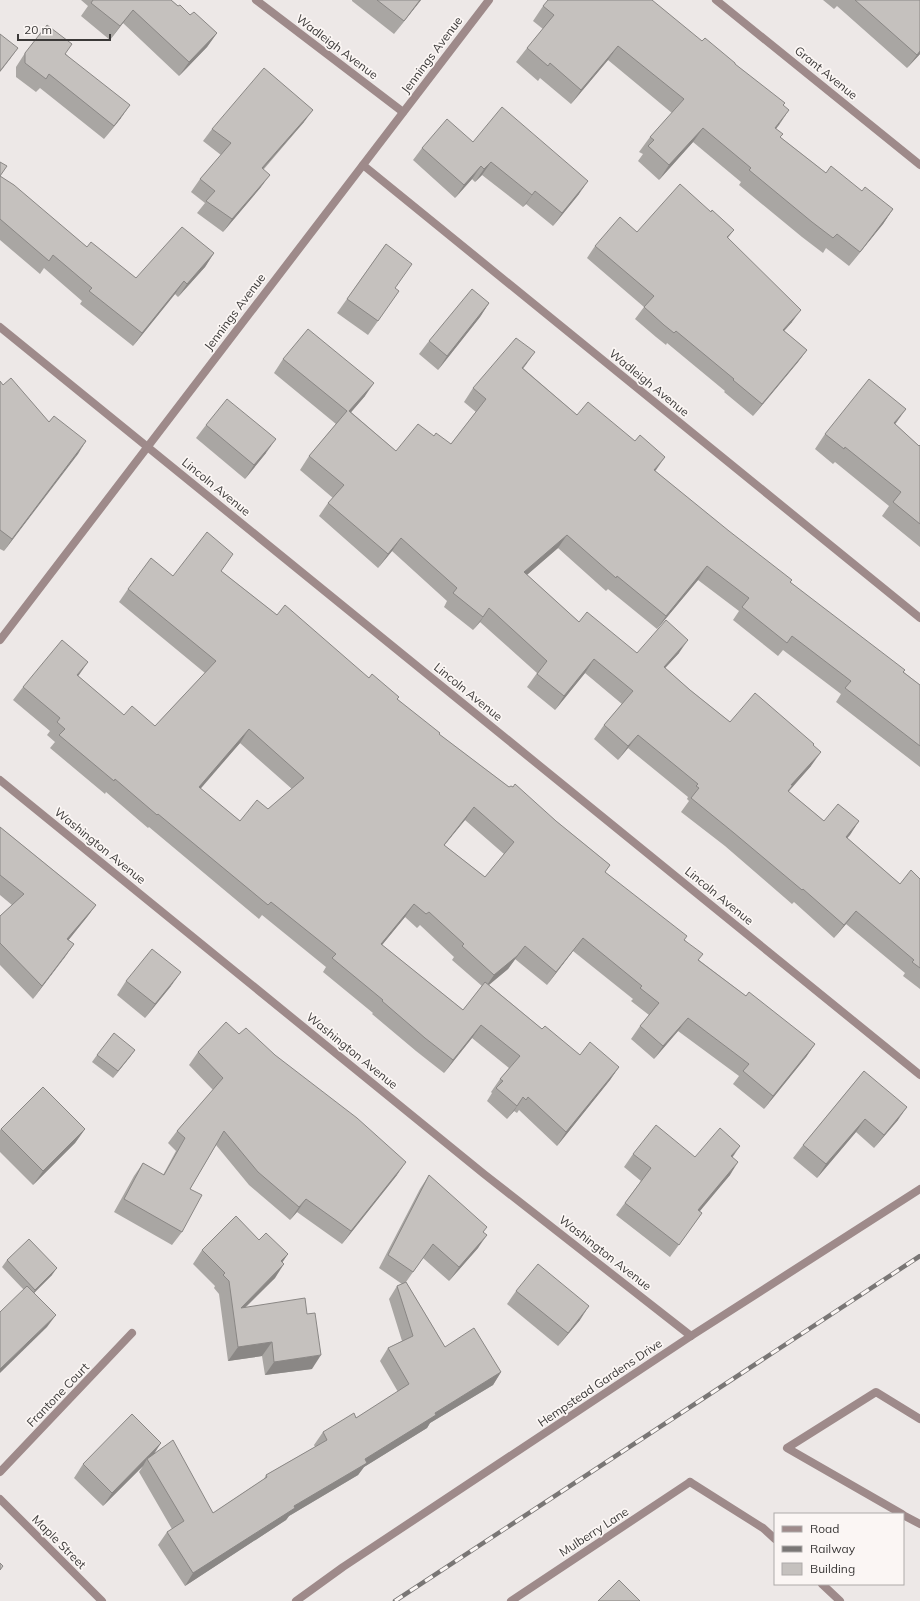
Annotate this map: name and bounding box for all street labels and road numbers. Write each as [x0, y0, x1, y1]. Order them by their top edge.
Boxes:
street label: Wadleigh Avenue [293, 11, 381, 82]
street label: Jennings Avenue [398, 13, 465, 96]
street label: Grant Avenue [792, 43, 861, 102]
street label: Jennings Avenue [201, 270, 268, 353]
street label: Wadleigh Avenue [606, 346, 692, 419]
street label: Lincoln Avenue [179, 454, 254, 519]
street label: Lincoln Avenue [431, 659, 506, 724]
street label: Washington Avenue [52, 804, 149, 887]
street label: Lincoln Avenue [682, 863, 757, 928]
street label: Washington Avenue [304, 1009, 401, 1092]
street label: Washington Avenue [556, 1212, 654, 1293]
street label: Hempstead Gardens Drive [535, 1335, 665, 1430]
street label: Frantone Court [23, 1359, 92, 1430]
street label: Mulberry Lane [556, 1504, 631, 1560]
street label: Maple Street [29, 1511, 90, 1572]

